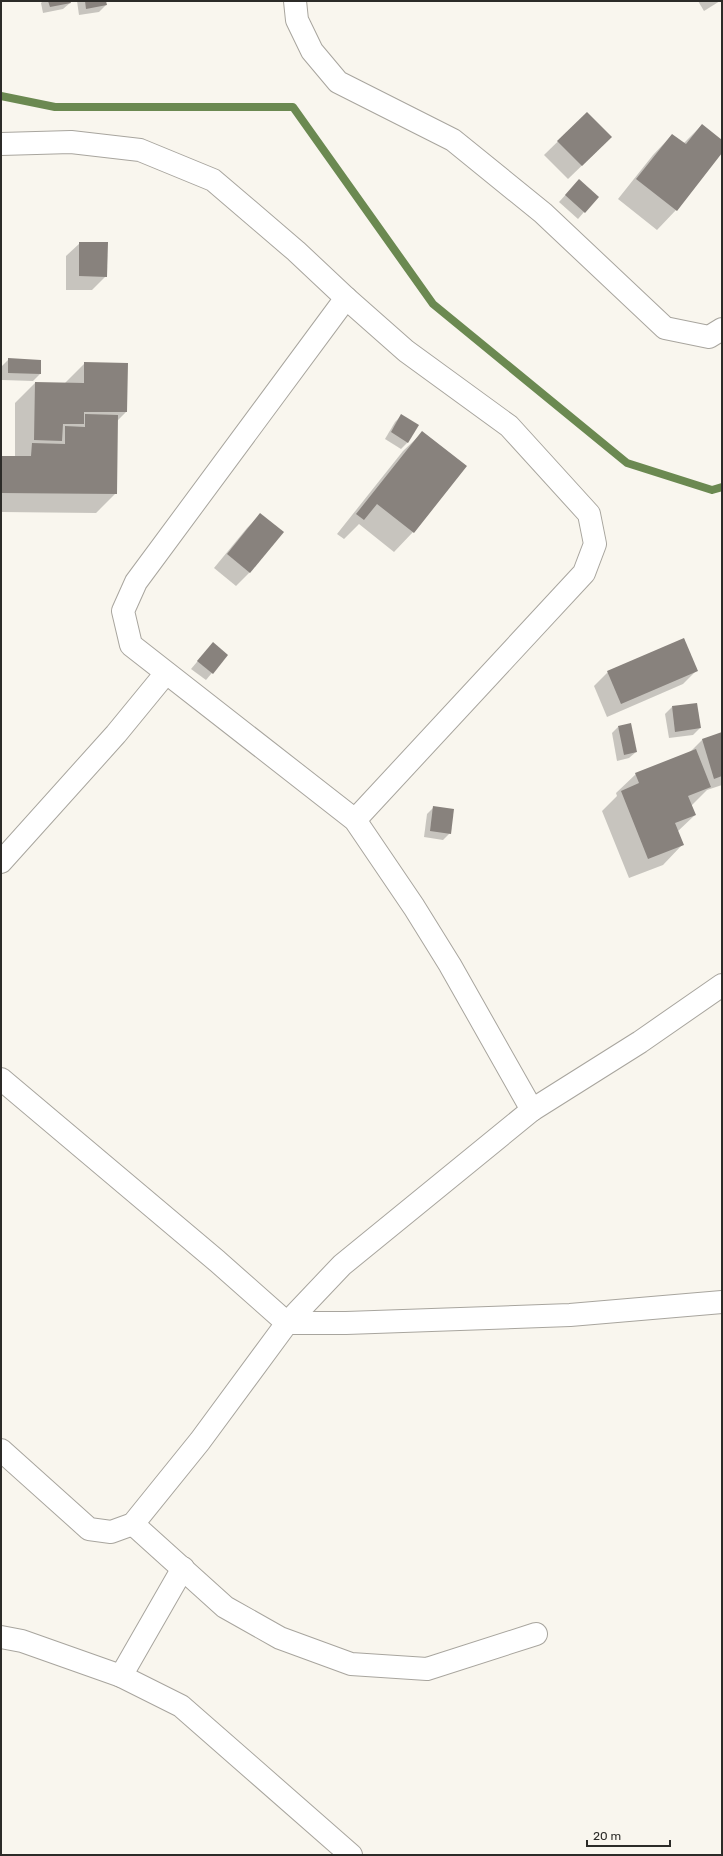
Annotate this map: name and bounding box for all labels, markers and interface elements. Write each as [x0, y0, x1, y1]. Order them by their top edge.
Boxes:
scale bar [587, 1822, 670, 1848]
text: 20 m [593, 1829, 621, 1843]

